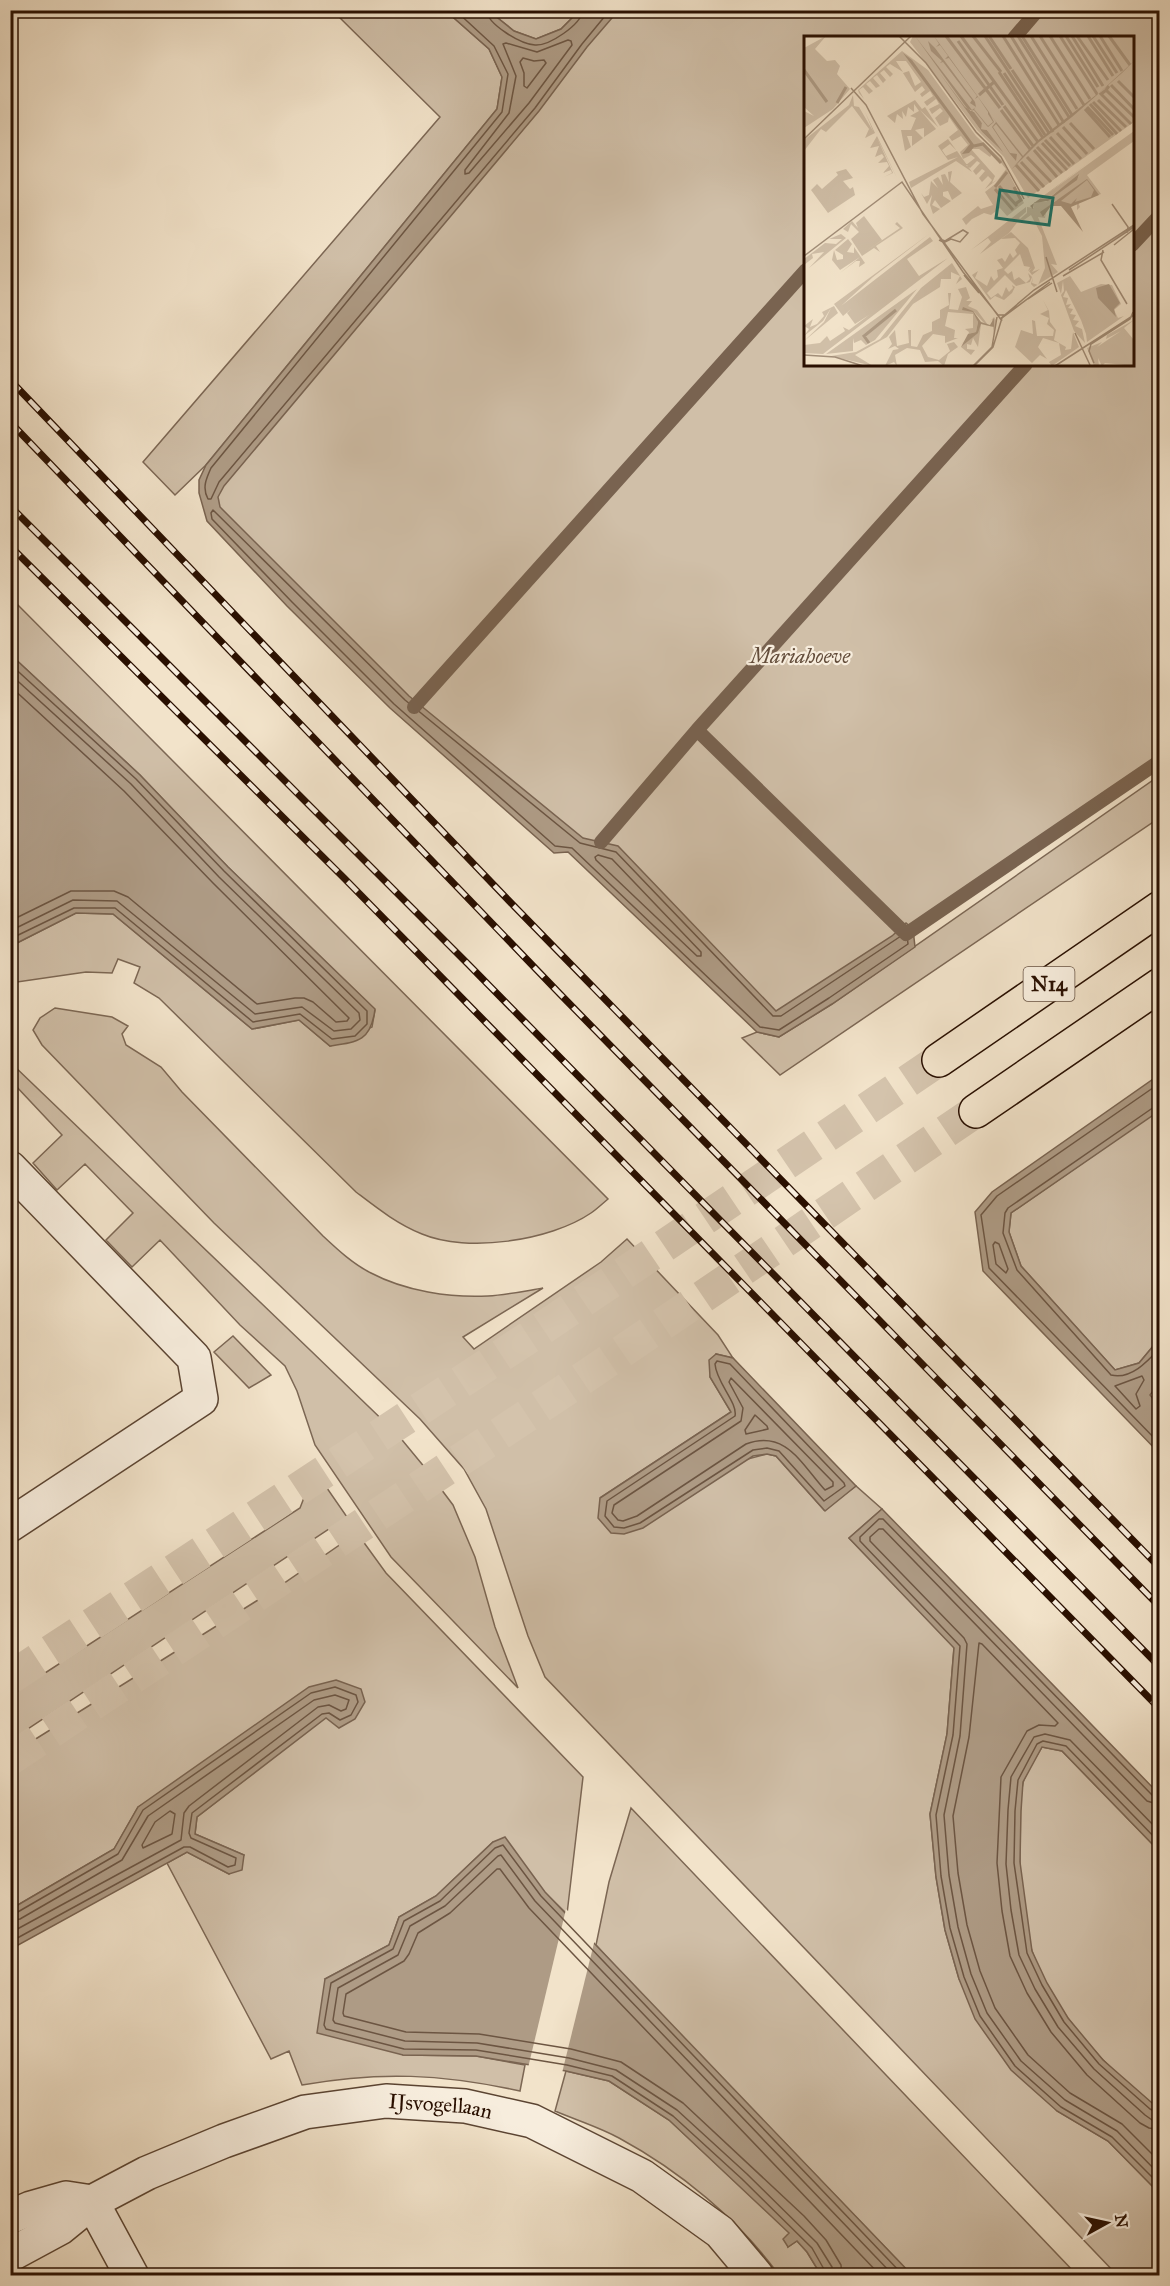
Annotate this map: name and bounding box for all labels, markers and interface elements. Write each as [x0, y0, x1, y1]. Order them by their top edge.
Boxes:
inset map [804, 36, 1134, 366]
park label: Mariahoeve [748, 643, 851, 669]
road number: N14 [1024, 967, 1074, 1001]
street label: IJsvogellaan [388, 2088, 495, 2125]
north arrow [1077, 2193, 1137, 2253]
text: N [1111, 2213, 1132, 2229]

